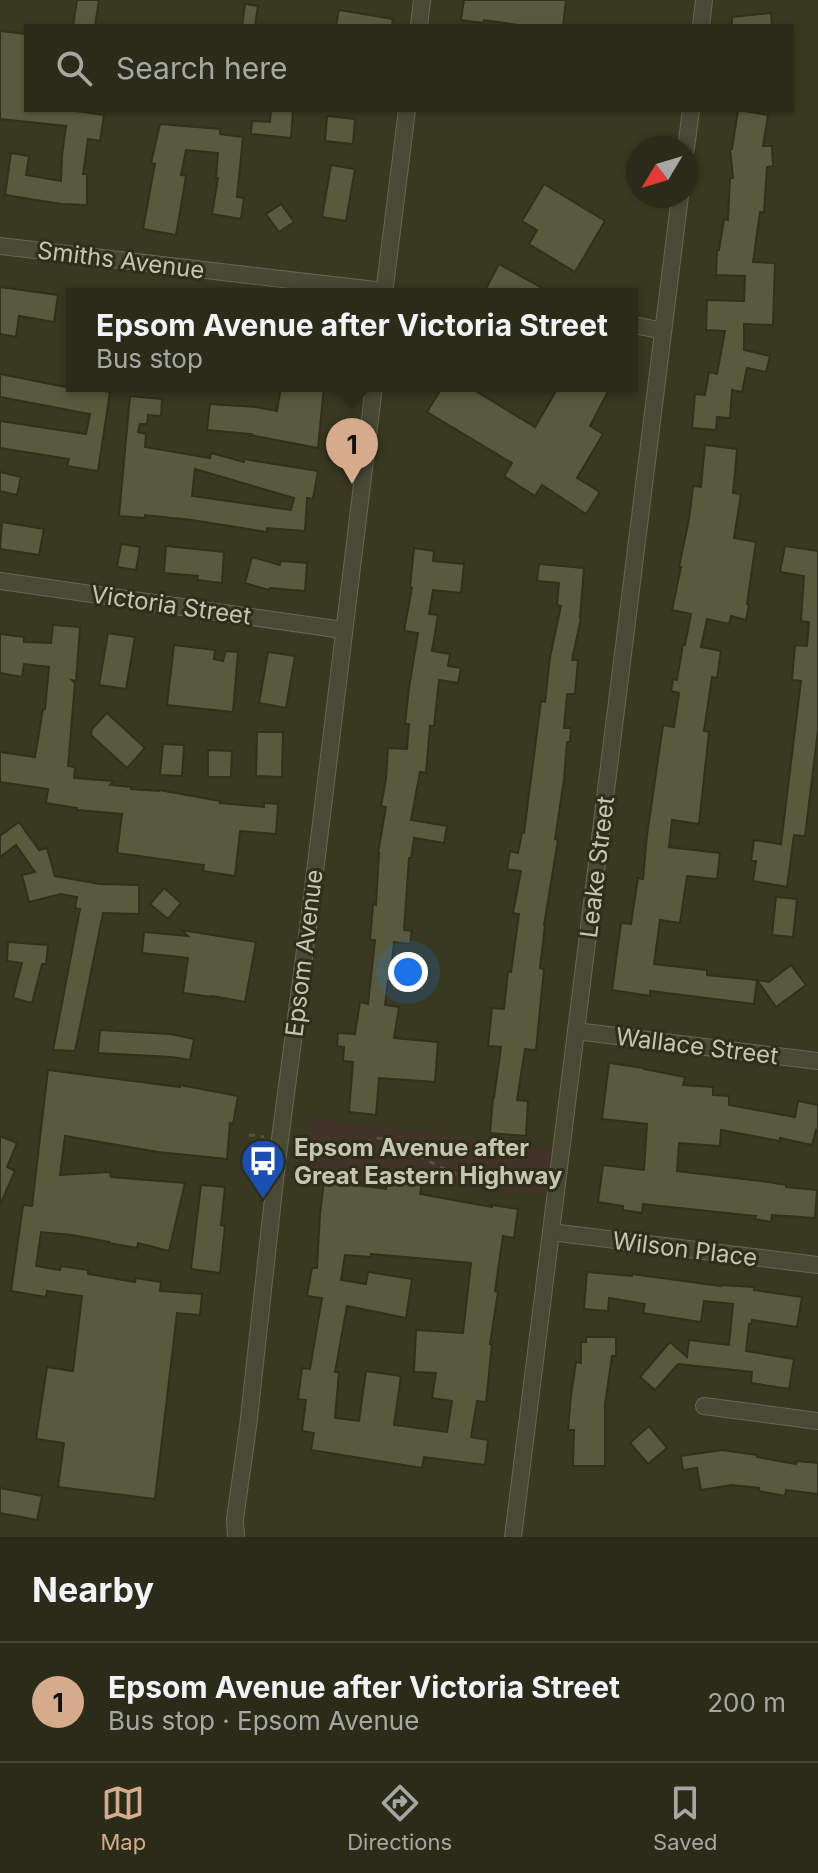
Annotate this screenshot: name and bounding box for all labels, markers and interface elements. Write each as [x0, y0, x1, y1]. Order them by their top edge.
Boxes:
search box [24, 24, 794, 112]
icon: search [52, 46, 96, 90]
text: Search here [116, 50, 288, 86]
north arrow [626, 136, 698, 208]
street label: Smiths Avenue [36, 235, 206, 285]
popup [66, 288, 638, 392]
text: Epsom Avenue after Victoria Street [96, 307, 608, 343]
text: Bus stop [96, 343, 203, 374]
pin: 1 [326, 418, 378, 484]
street label: Victoria Street [89, 579, 253, 631]
street label: Leake Street [574, 794, 620, 939]
street label: Epsom Avenue [279, 868, 329, 1038]
your location [388, 952, 428, 992]
street label: Wallace Street [614, 1022, 780, 1070]
place label: Epsom Avenue after Great Eastern Highway [294, 1133, 563, 1190]
bus stop icon: Epsom Avenue after Great Eastern Highway [239, 1137, 287, 1200]
street label: Wilson Place [611, 1226, 759, 1272]
text: Nearby [32, 1569, 154, 1610]
text: Epsom Avenue after Victoria Street [108, 1669, 620, 1705]
text: 1 [52, 1687, 64, 1718]
text: 200 m [707, 1687, 786, 1718]
text: Bus stop · Epsom Avenue [108, 1705, 419, 1736]
tab: Map [101, 1781, 146, 1855]
tab: Directions [347, 1781, 452, 1855]
tab: Saved [653, 1781, 717, 1855]

